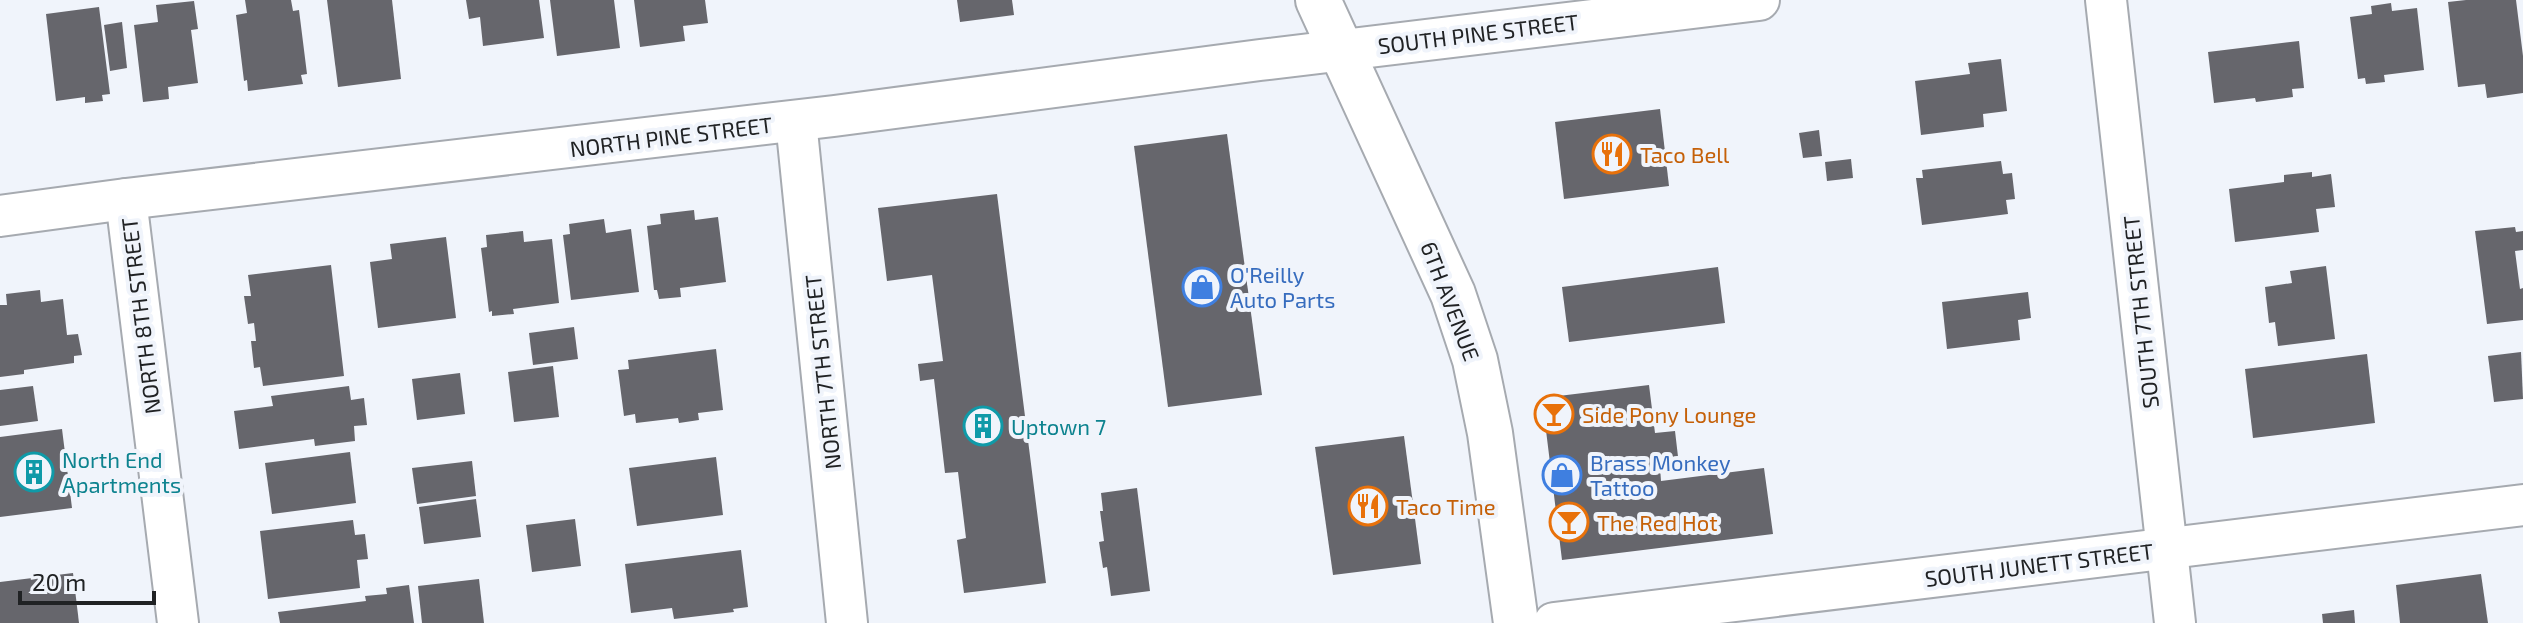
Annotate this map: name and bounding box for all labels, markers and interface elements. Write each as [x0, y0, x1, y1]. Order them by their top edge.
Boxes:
street label: SOUTH PINE STREET [1376, 8, 1580, 58]
street label: NORTH PINE STREET [568, 111, 774, 161]
restaurant icon: Taco Bell [1591, 133, 1633, 175]
place label: Taco Bell [1640, 141, 1730, 167]
street label: SOUTH 7TH STREET [2117, 214, 2163, 410]
street label: NORTH 8TH STREET [115, 216, 165, 416]
street label: 6TH AVENUE [1416, 238, 1486, 364]
place label: O'Reilly Auto Parts [1230, 261, 1335, 312]
shop icon: O'Reilly Auto Parts [1181, 266, 1223, 308]
street label: NORTH 7TH STREET [799, 273, 845, 471]
bar icon: Side Pony Lounge [1533, 393, 1575, 435]
place label: Side Pony Lounge [1582, 401, 1756, 427]
building icon: Uptown 7 [962, 405, 1004, 447]
place label: Uptown 7 [1011, 413, 1106, 439]
place label: North End Apartments [62, 446, 181, 497]
place label: Brass Monkey Tattoo [1590, 449, 1731, 500]
building icon: North End Apartments [13, 451, 55, 493]
shop icon: Brass Monkey Tattoo [1541, 454, 1583, 496]
restaurant icon: Taco Time [1347, 485, 1389, 527]
place label: Taco Time [1396, 493, 1496, 519]
bar icon: The Red Hot [1548, 501, 1590, 543]
place label: The Red Hot [1597, 509, 1718, 535]
street label: SOUTH JUNETT STREET [1923, 537, 2155, 591]
scale bar [20, 555, 154, 605]
text: 20 m [32, 567, 86, 596]

